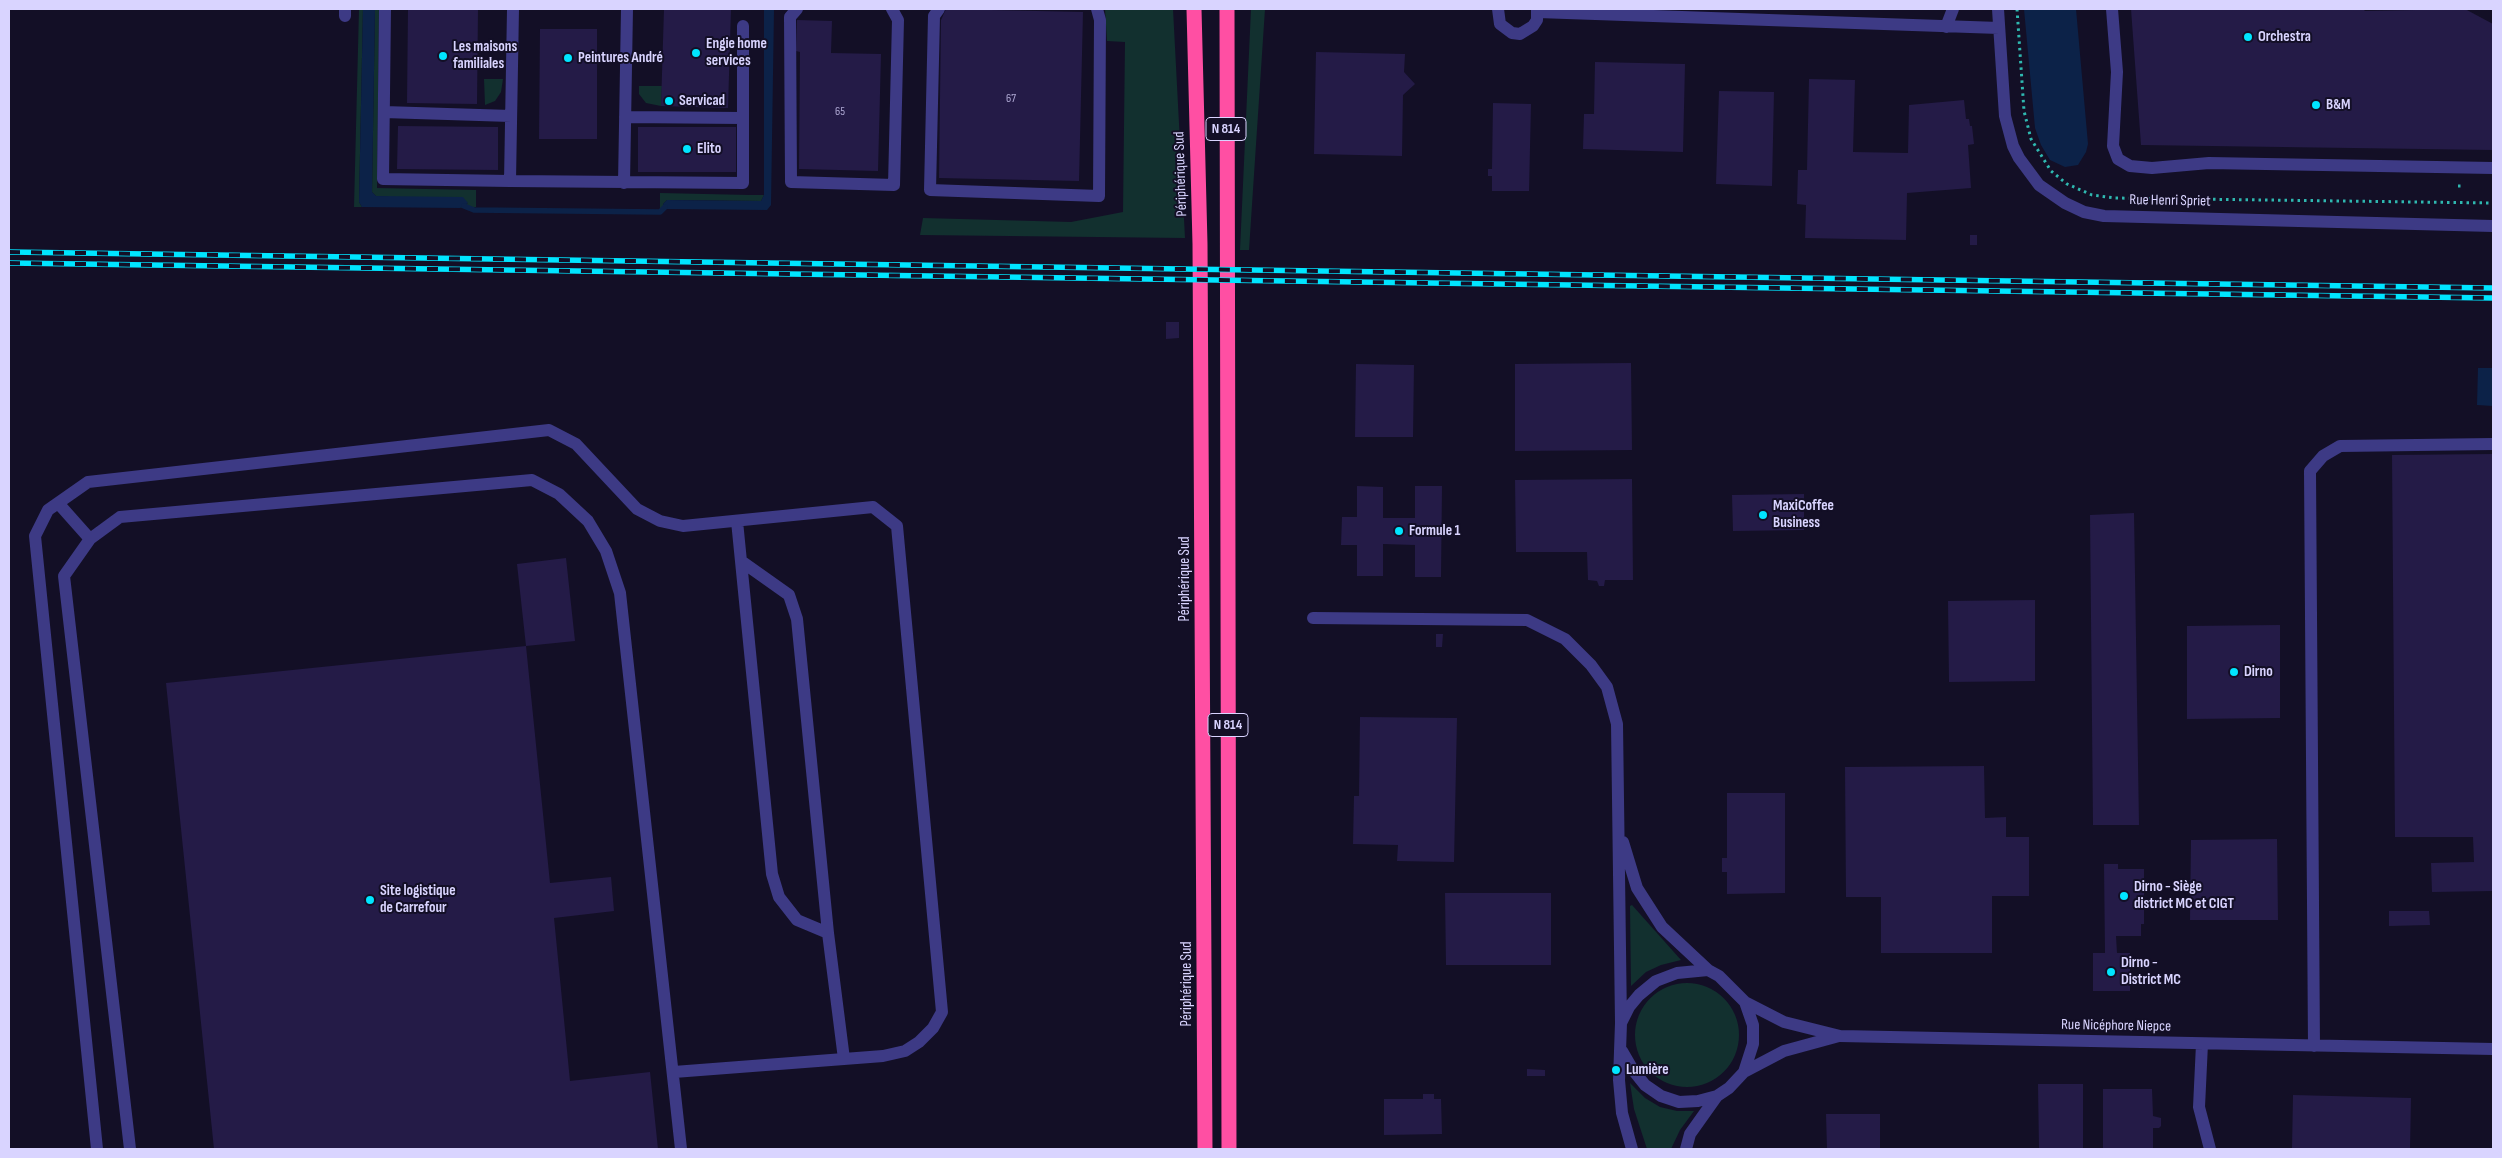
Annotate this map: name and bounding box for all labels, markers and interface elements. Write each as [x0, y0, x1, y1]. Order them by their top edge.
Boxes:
place label: Orchestra [2258, 28, 2311, 46]
marker: Orchestra [2242, 31, 2254, 43]
place label: Engie home services [706, 35, 767, 70]
place label: Les maisons familiales [453, 38, 517, 73]
marker: Engie home services [690, 47, 702, 59]
place label: Peintures André [578, 49, 663, 67]
marker: Les maisons familiales [437, 50, 449, 62]
marker: Peintures André [562, 52, 574, 64]
place label: Servicad [679, 92, 725, 110]
house number: 67 [1006, 92, 1016, 106]
marker: Servicad [663, 95, 675, 107]
place label: B&M [2326, 96, 2351, 114]
marker: B&M [2310, 99, 2322, 111]
house number: 65 [835, 105, 845, 119]
road number: N 814 [1206, 118, 1246, 140]
street label: Périphérique Sud [1171, 131, 1191, 217]
place label: Elito [697, 140, 721, 158]
marker: Elito [681, 143, 693, 155]
street label: Rue Henri Spriet [2129, 191, 2211, 211]
place label: MaxiCoffee Business [1773, 497, 1834, 532]
marker: MaxiCoffee Business [1757, 509, 1769, 521]
place label: Formule 1 [1409, 522, 1460, 540]
marker: Formule 1 [1393, 525, 1405, 537]
street label: Périphérique Sud [1176, 536, 1194, 622]
place label: Dirno [2244, 663, 2273, 681]
marker: Dirno [2228, 666, 2240, 678]
road number: N 814 [1208, 714, 1248, 736]
place label: Dirno - Siège district MC et CIGT [2134, 878, 2234, 913]
place label: Site logistique de Carrefour [380, 882, 456, 917]
marker: Dirno - Siège district MC et CIGT [2118, 890, 2130, 902]
marker: Site logistique de Carrefour [364, 894, 376, 906]
street label: Périphérique Sud [1178, 941, 1196, 1027]
place label: Dirno - District MC [2121, 954, 2181, 989]
marker: Dirno - District MC [2105, 966, 2117, 978]
street label: Rue Nicéphore Niepce [2061, 1016, 2171, 1036]
place label: Lumière [1626, 1061, 1669, 1079]
marker: Lumière [1610, 1064, 1622, 1076]

